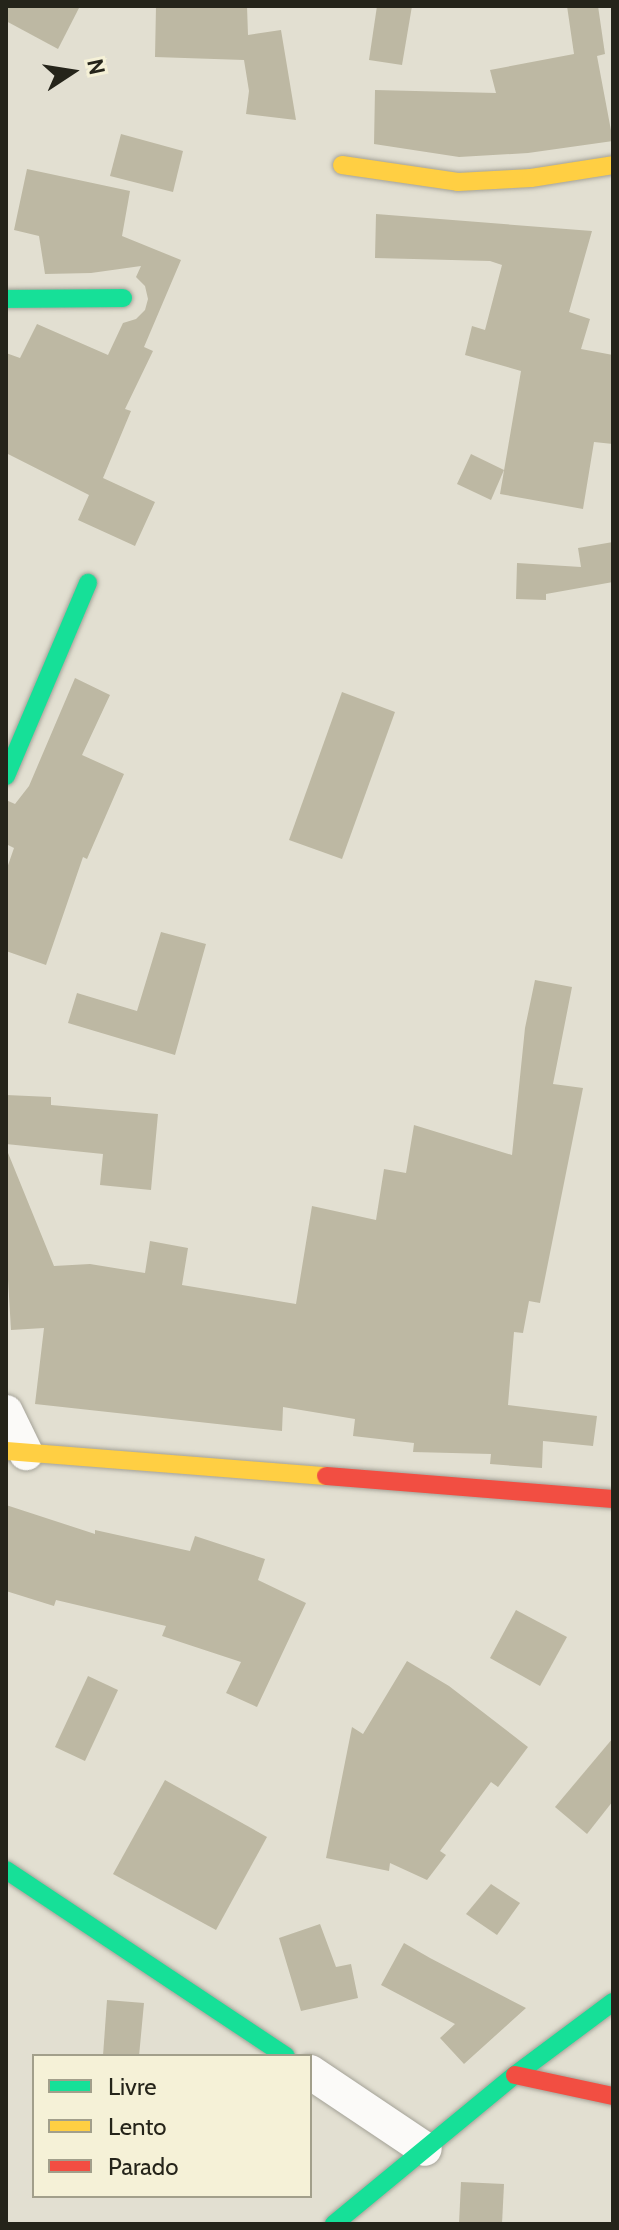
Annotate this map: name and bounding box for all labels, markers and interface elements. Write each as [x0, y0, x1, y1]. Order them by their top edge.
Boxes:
north arrow [32, 32, 112, 112]
text: N [81, 56, 111, 77]
legend [32, 2054, 312, 2198]
text: Livre [108, 2072, 156, 2101]
text: Lento [108, 2112, 167, 2141]
text: Parado [108, 2152, 178, 2181]

